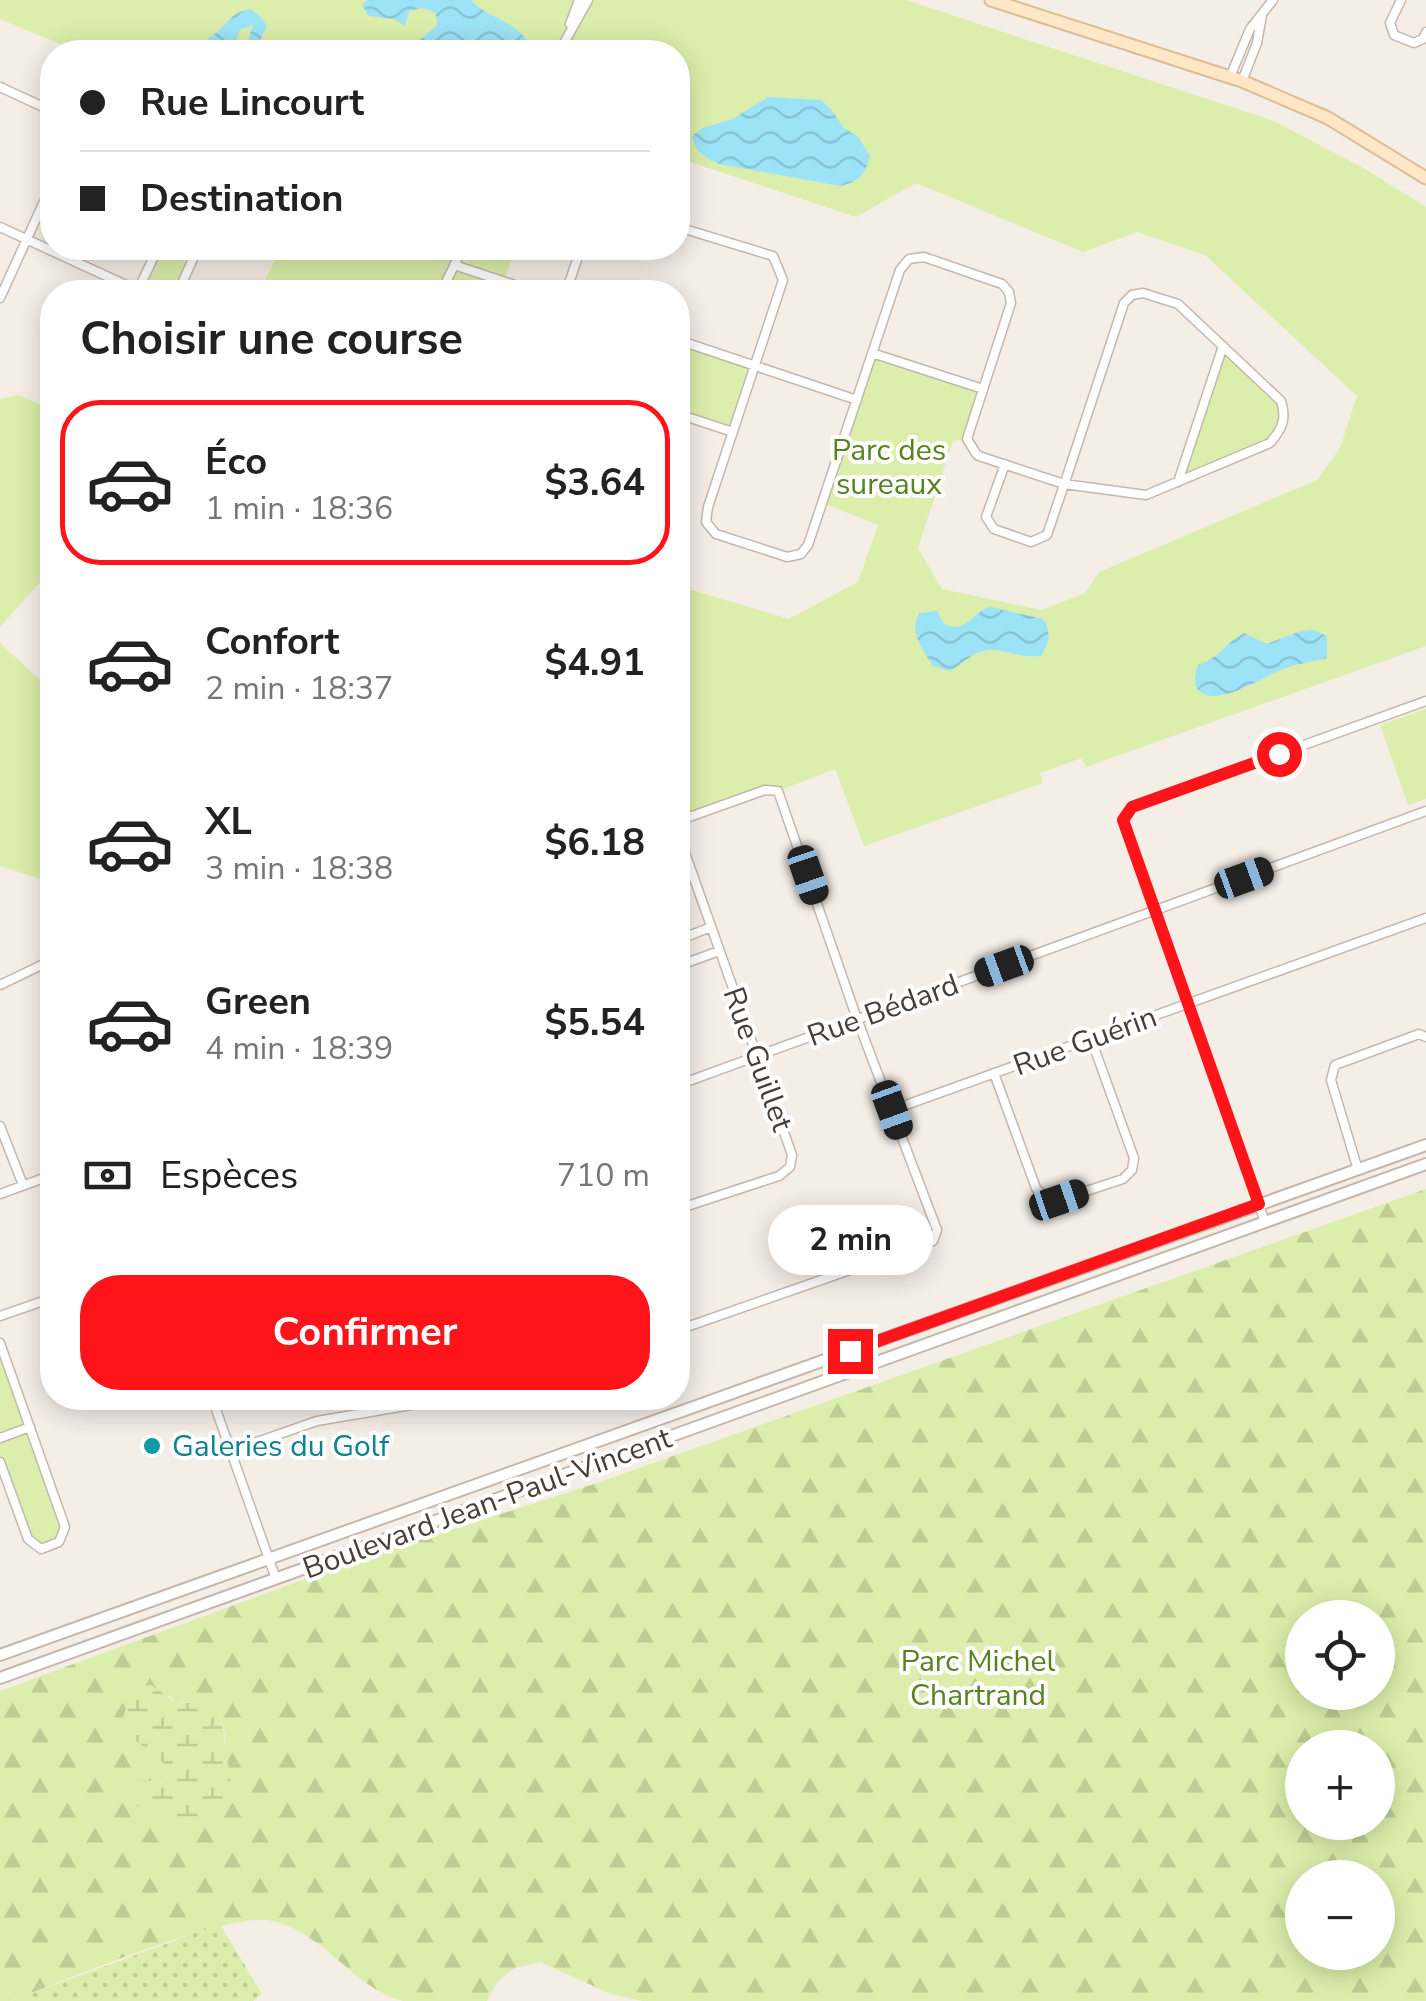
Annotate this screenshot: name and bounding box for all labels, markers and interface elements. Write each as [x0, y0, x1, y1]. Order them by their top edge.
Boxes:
text: Rue Lincourt [140, 77, 364, 128]
text: Destination [140, 173, 344, 224]
text: Choisir une course [80, 309, 463, 370]
park label: Parc des sureaux [832, 430, 946, 505]
text: Éco [205, 436, 267, 487]
icon: car [85, 438, 175, 528]
text: $3.64 [544, 457, 645, 508]
text: 1 min · 18:36 [205, 487, 393, 530]
text: Confort [205, 616, 339, 667]
icon: car [85, 618, 175, 708]
text: $4.91 [544, 637, 645, 688]
text: 2 min · 18:37 [205, 667, 393, 710]
route start [1257, 732, 1302, 777]
text: XL [205, 796, 252, 847]
icon: car [85, 798, 175, 888]
text: $6.18 [544, 817, 645, 868]
car [784, 842, 832, 908]
text: 3 min · 18:38 [205, 847, 393, 890]
car [1211, 854, 1277, 902]
car [971, 942, 1037, 990]
street label: Rue Bédard [802, 964, 965, 1057]
text: Green [205, 976, 311, 1027]
icon: car [85, 978, 175, 1068]
street label: Rue Guillet [713, 982, 803, 1137]
text: $5.54 [544, 997, 645, 1048]
street label: Rue Guérin [1008, 997, 1163, 1086]
text: 4 min · 18:39 [205, 1027, 393, 1070]
car [868, 1077, 916, 1143]
icon: cash [80, 1148, 135, 1203]
text: Espèces [160, 1150, 298, 1201]
text: 710 m [557, 1154, 650, 1197]
car [1026, 1176, 1092, 1224]
callout: 2 min [768, 1206, 932, 1276]
text: 2 min [809, 1218, 892, 1261]
button: Confirmer [80, 1275, 650, 1390]
route end [828, 1329, 873, 1374]
street label: Boulevard Jean-Paul-Vincent [297, 1417, 677, 1589]
place label: Galeries du Golf [172, 1426, 390, 1467]
marker: Galeries du Golf [141, 1435, 163, 1457]
map controls [1285, 1600, 1395, 1970]
button: locate [1285, 1600, 1395, 1710]
park label: Parc Michel Chartrand [901, 1641, 1055, 1716]
button: + [1285, 1730, 1395, 1840]
button: − [1285, 1860, 1395, 1970]

